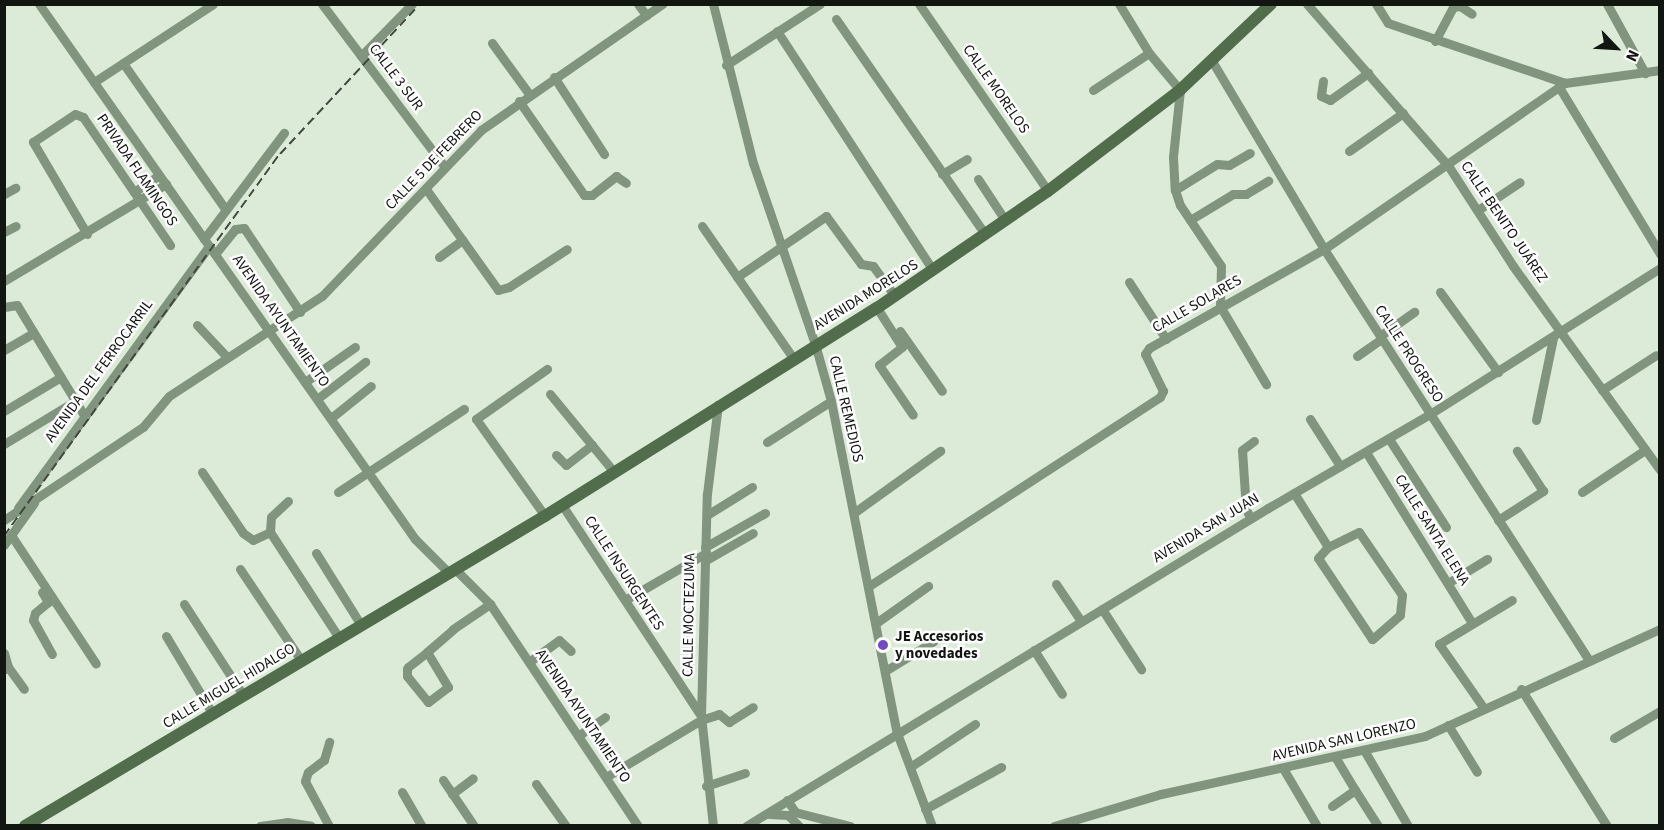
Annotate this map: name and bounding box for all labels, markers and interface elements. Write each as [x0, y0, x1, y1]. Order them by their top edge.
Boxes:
north arrow [1586, 18, 1646, 78]
street label: CALLE 3 SUR [365, 40, 427, 114]
street label: CALLE MORELOS [959, 41, 1033, 137]
text: N [1620, 46, 1645, 65]
street label: CALLE 5 DE FEBRERO [382, 106, 486, 214]
street label: PRIVADA FLAMINGOS [93, 110, 181, 230]
street label: CALLE BENITO JUÁREZ [1457, 158, 1551, 286]
street label: AVENIDA AYUNTAMIENTO [228, 251, 334, 391]
street label: AVENIDA MORELOS [811, 256, 921, 334]
street label: CALLE SOLARES [1149, 271, 1245, 337]
street label: AVENIDA DEL FERROCARRIL [41, 296, 157, 446]
street label: CALLE PROGRESO [1371, 302, 1447, 406]
street label: CALLE REMEDIOS [825, 354, 867, 464]
street label: CALLE SANTA ELENA [1391, 471, 1473, 589]
street label: AVENIDA SAN JUAN [1150, 489, 1262, 567]
street label: CALLE INSURGENTES [580, 512, 668, 634]
street label: CALLE MOCTEZUMA [679, 553, 699, 677]
place label: JE Accesorios y novedades [895, 627, 983, 662]
marker: JE Accesorios y novedades [876, 638, 890, 652]
street label: CALLE MIGUEL HIDALGO [160, 639, 298, 733]
street label: AVENIDA AYUNTAMIENTO [532, 646, 634, 786]
street label: AVENIDA SAN LORENZO [1270, 715, 1418, 765]

